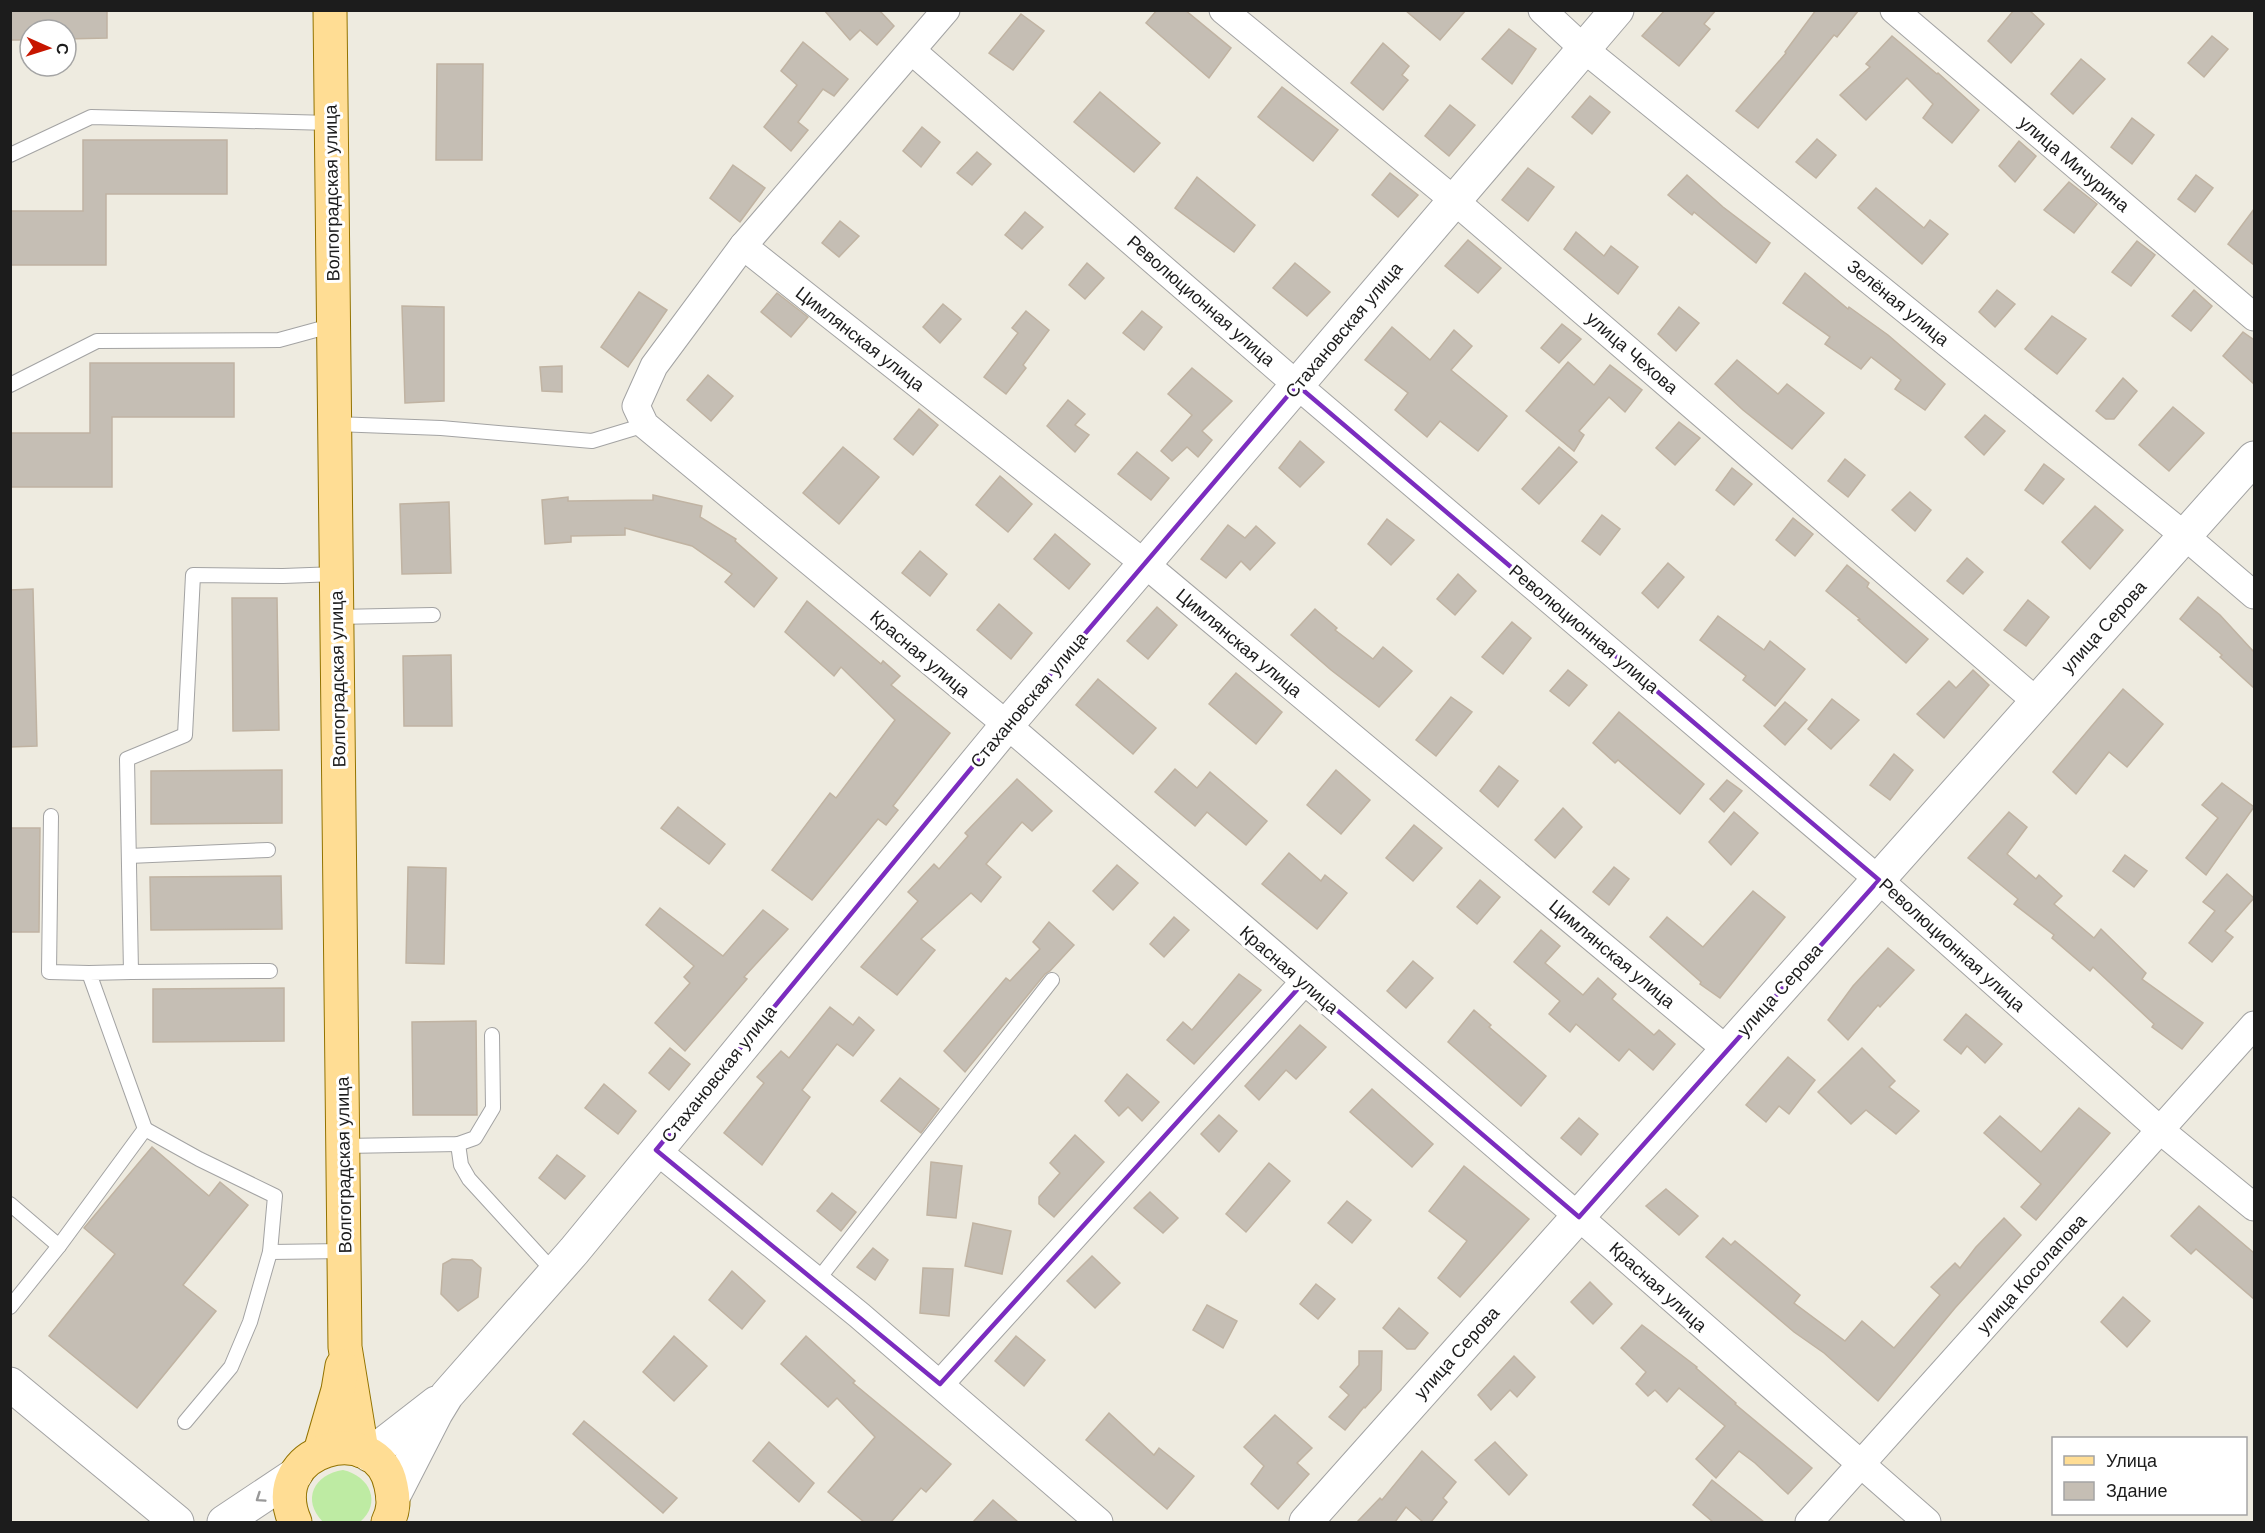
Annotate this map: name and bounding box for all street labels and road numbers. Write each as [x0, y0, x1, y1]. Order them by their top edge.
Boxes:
street label: Волгоградская улица [320, 103, 344, 282]
street label: улица Мичурина [2015, 112, 2134, 217]
street label: Революционная улица [1123, 232, 1280, 371]
street label: Зелёная улица [1843, 256, 1954, 351]
street label: Стахановская улица [1281, 257, 1407, 402]
street label: Цимлянская улица [792, 283, 929, 396]
street label: улица Чехова [1582, 308, 1682, 399]
street label: Революционная улица [1505, 561, 1663, 698]
street label: улица Серова [2057, 576, 2151, 677]
street label: Цимлянская улица [1172, 585, 1306, 702]
street label: Волгоградская улица [326, 589, 350, 768]
street label: Красная улица [866, 607, 975, 702]
street label: Стахановская улица [966, 627, 1092, 772]
street label: Революционная улица [1875, 874, 2030, 1016]
street label: Цимлянская улица [1545, 896, 1679, 1013]
street label: Красная улица [1236, 922, 1343, 1019]
street label: улица Серова [1733, 939, 1827, 1040]
street label: Стахановская улица [658, 1001, 781, 1147]
street label: Волгоградская улица [332, 1075, 356, 1254]
street label: улица Косолапова [1973, 1210, 2091, 1338]
street label: Красная улица [1605, 1238, 1711, 1336]
street label: улица Серова [1410, 1302, 1504, 1403]

